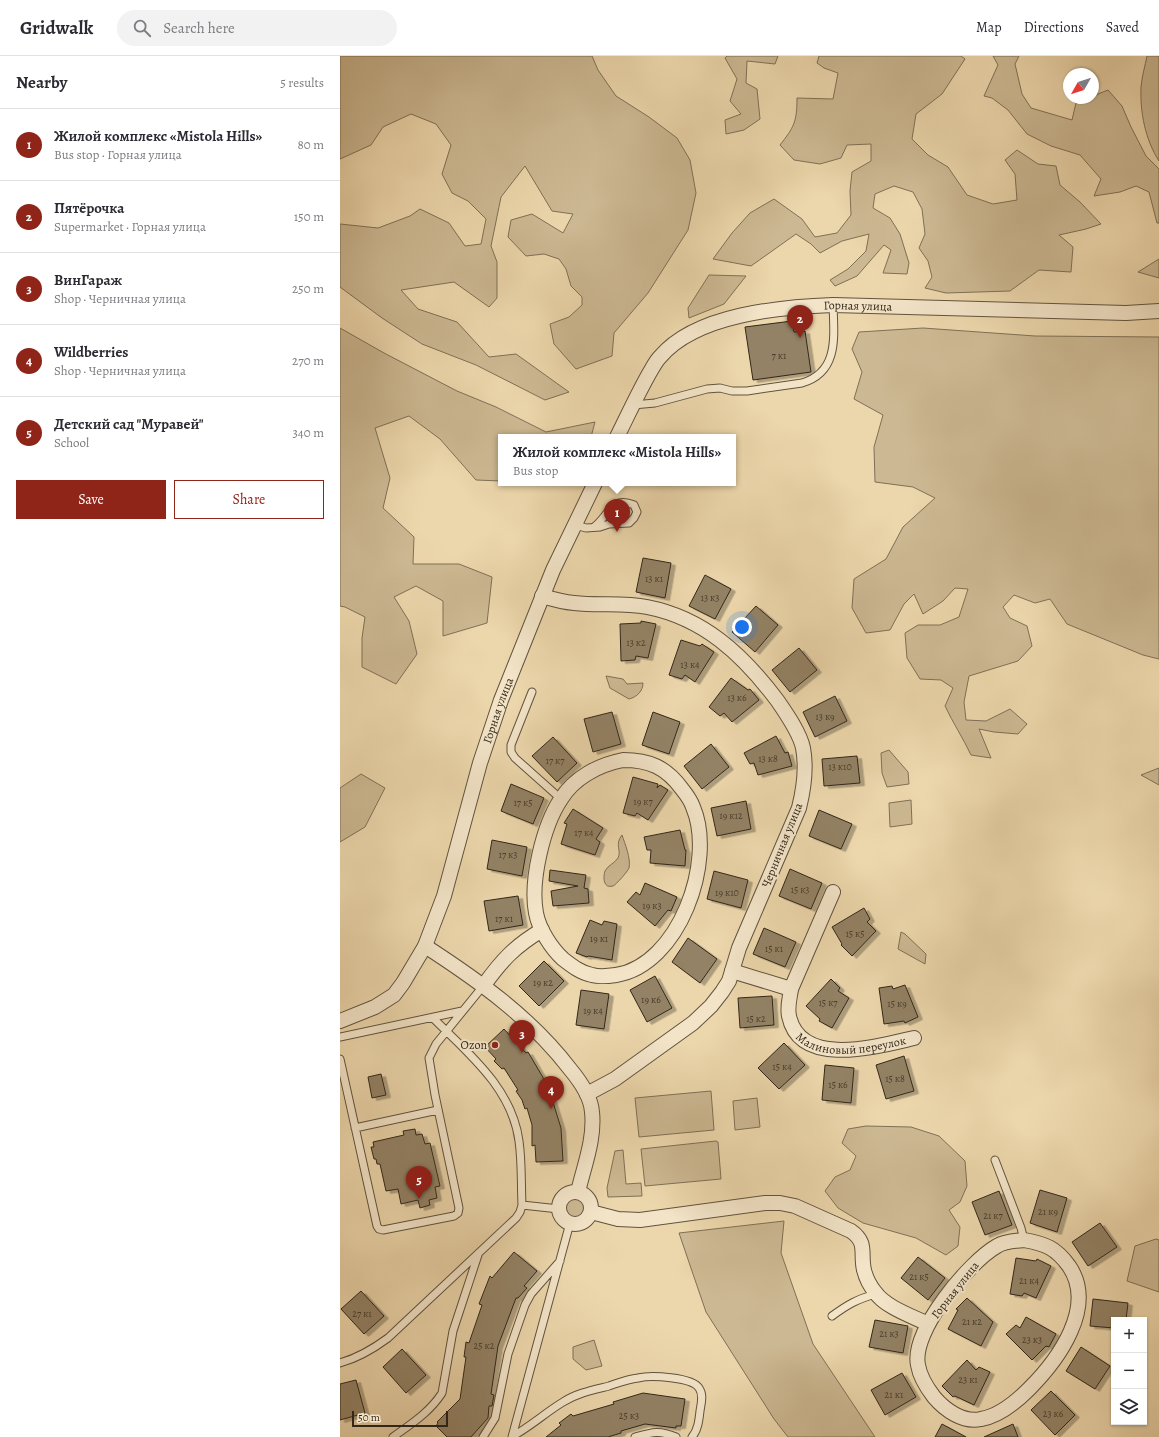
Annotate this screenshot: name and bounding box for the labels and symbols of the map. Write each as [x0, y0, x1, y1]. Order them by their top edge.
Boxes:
north arrow [1063, 68, 1099, 104]
street label: Горная улица [823, 297, 893, 315]
pin: 2 [787, 305, 813, 338]
house number: 7 к1 [772, 349, 787, 362]
pin: 1 [604, 499, 630, 532]
house number: 13 к1 [645, 572, 664, 585]
house number: 13 к3 [701, 591, 719, 604]
your location [732, 617, 752, 637]
house number: 13 к2 [626, 636, 646, 649]
house number: 13 к4 [680, 658, 700, 671]
street label: Горная улица [479, 675, 517, 746]
house number: 13 к6 [727, 691, 747, 704]
house number: 13 к9 [815, 710, 835, 723]
house number: 13 к8 [758, 752, 778, 765]
house number: 17 к7 [546, 754, 565, 767]
house number: 13 к10 [828, 760, 852, 773]
house number: 19 к7 [633, 795, 653, 808]
house number: 17 к5 [513, 796, 533, 809]
street label: Черничная улица [758, 800, 806, 890]
house number: 19 к12 [719, 809, 743, 822]
house number: 17 к4 [574, 826, 594, 839]
house number: 17 к3 [499, 848, 517, 861]
house number: 15 к3 [790, 883, 810, 896]
house number: 19 к10 [715, 886, 739, 899]
house number: 19 к3 [642, 899, 662, 912]
house number: 17 к1 [495, 912, 514, 925]
house number: 15 к5 [845, 927, 865, 940]
house number: 19 к1 [590, 932, 609, 945]
house number: 15 к1 [765, 942, 784, 955]
house number: 19 к2 [533, 976, 553, 989]
house number: 19 к6 [641, 993, 661, 1006]
house number: 15 к7 [818, 996, 838, 1009]
house number: 15 к9 [887, 997, 907, 1010]
house number: 19 к4 [583, 1004, 603, 1017]
house number: 15 к2 [746, 1012, 766, 1025]
pin: 3 [509, 1020, 535, 1053]
street label: Малиновый переулок [792, 1029, 907, 1058]
place label: Ozon [461, 1037, 487, 1053]
marker: Ozon [490, 1040, 500, 1050]
house number: 15 к4 [772, 1060, 792, 1073]
house number: 15 к8 [885, 1072, 905, 1085]
pin: 4 [538, 1076, 564, 1109]
house number: 15 к6 [828, 1078, 848, 1091]
pin: 5 [406, 1166, 432, 1199]
house number: 21 к9 [1038, 1205, 1058, 1218]
house number: 21 к7 [983, 1209, 1004, 1222]
street label: Горная улица [928, 1258, 983, 1322]
house number: 21 к5 [909, 1270, 929, 1283]
house number: 21 к4 [1019, 1274, 1039, 1287]
house number: 27 к1 [352, 1307, 372, 1320]
house number: 21 к2 [962, 1315, 982, 1328]
house number: 21 к3 [879, 1327, 899, 1340]
house number: 23 к3 [1022, 1333, 1042, 1346]
house number: 25 к2 [474, 1339, 495, 1352]
house number: 23 к1 [958, 1373, 978, 1386]
house number: 21 к1 [885, 1388, 904, 1401]
house number: 23 к6 [1043, 1407, 1064, 1420]
scale bar [352, 1409, 448, 1428]
house number: 25 к3 [619, 1409, 639, 1422]

